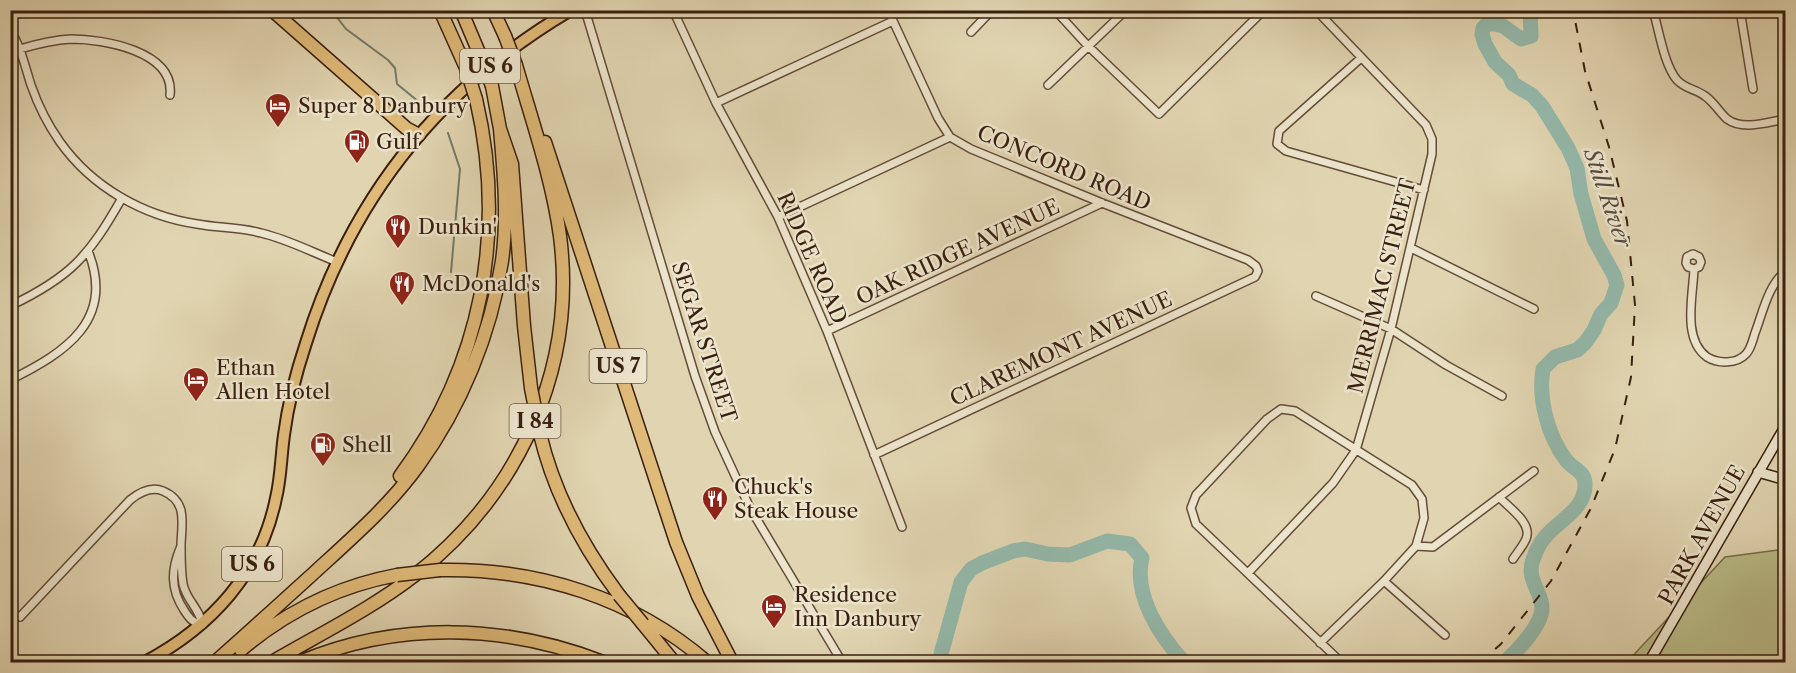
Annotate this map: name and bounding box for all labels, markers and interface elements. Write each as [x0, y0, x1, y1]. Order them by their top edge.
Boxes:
road number: US 6 [460, 49, 520, 83]
hotel icon: Super 8 Danbury [263, 91, 293, 129]
place label: Super 8 Danbury [298, 93, 468, 118]
street label: CONCORD ROAD [973, 120, 1155, 215]
fuel station icon: Gulf [342, 127, 372, 165]
place label: Gulf [376, 129, 422, 154]
water label: Still River [1577, 143, 1638, 253]
street label: MERRIMAC STREET [1343, 176, 1420, 396]
street label: RIDGE ROAD [772, 188, 853, 328]
street label: OAK RIDGE AVENUE [852, 193, 1064, 310]
restaurant icon: Dunkin' [383, 212, 413, 250]
place label: Dunkin' [418, 214, 497, 239]
street label: SEGAR STREET [667, 258, 742, 426]
restaurant icon: McDonald's [387, 269, 417, 307]
place label: McDonald's [422, 271, 540, 296]
street label: CLAREMONT AVENUE [946, 286, 1176, 411]
road number: US 7 [590, 349, 646, 383]
place label: Ethan Allen Hotel [215, 355, 330, 404]
hotel icon: Ethan Allen Hotel [181, 365, 211, 403]
road number: I 84 [510, 404, 560, 438]
fuel station icon: Shell [308, 430, 338, 468]
place label: Shell [342, 432, 392, 457]
street label: PARK AVENUE [1653, 461, 1750, 609]
place label: Chuck's Steak House [734, 474, 858, 523]
restaurant icon: Chuck's Steak House [700, 484, 730, 522]
road number: US 6 [222, 547, 282, 581]
place label: Residence Inn Danbury [794, 582, 921, 631]
hotel icon: Residence Inn Danbury [759, 592, 789, 630]

